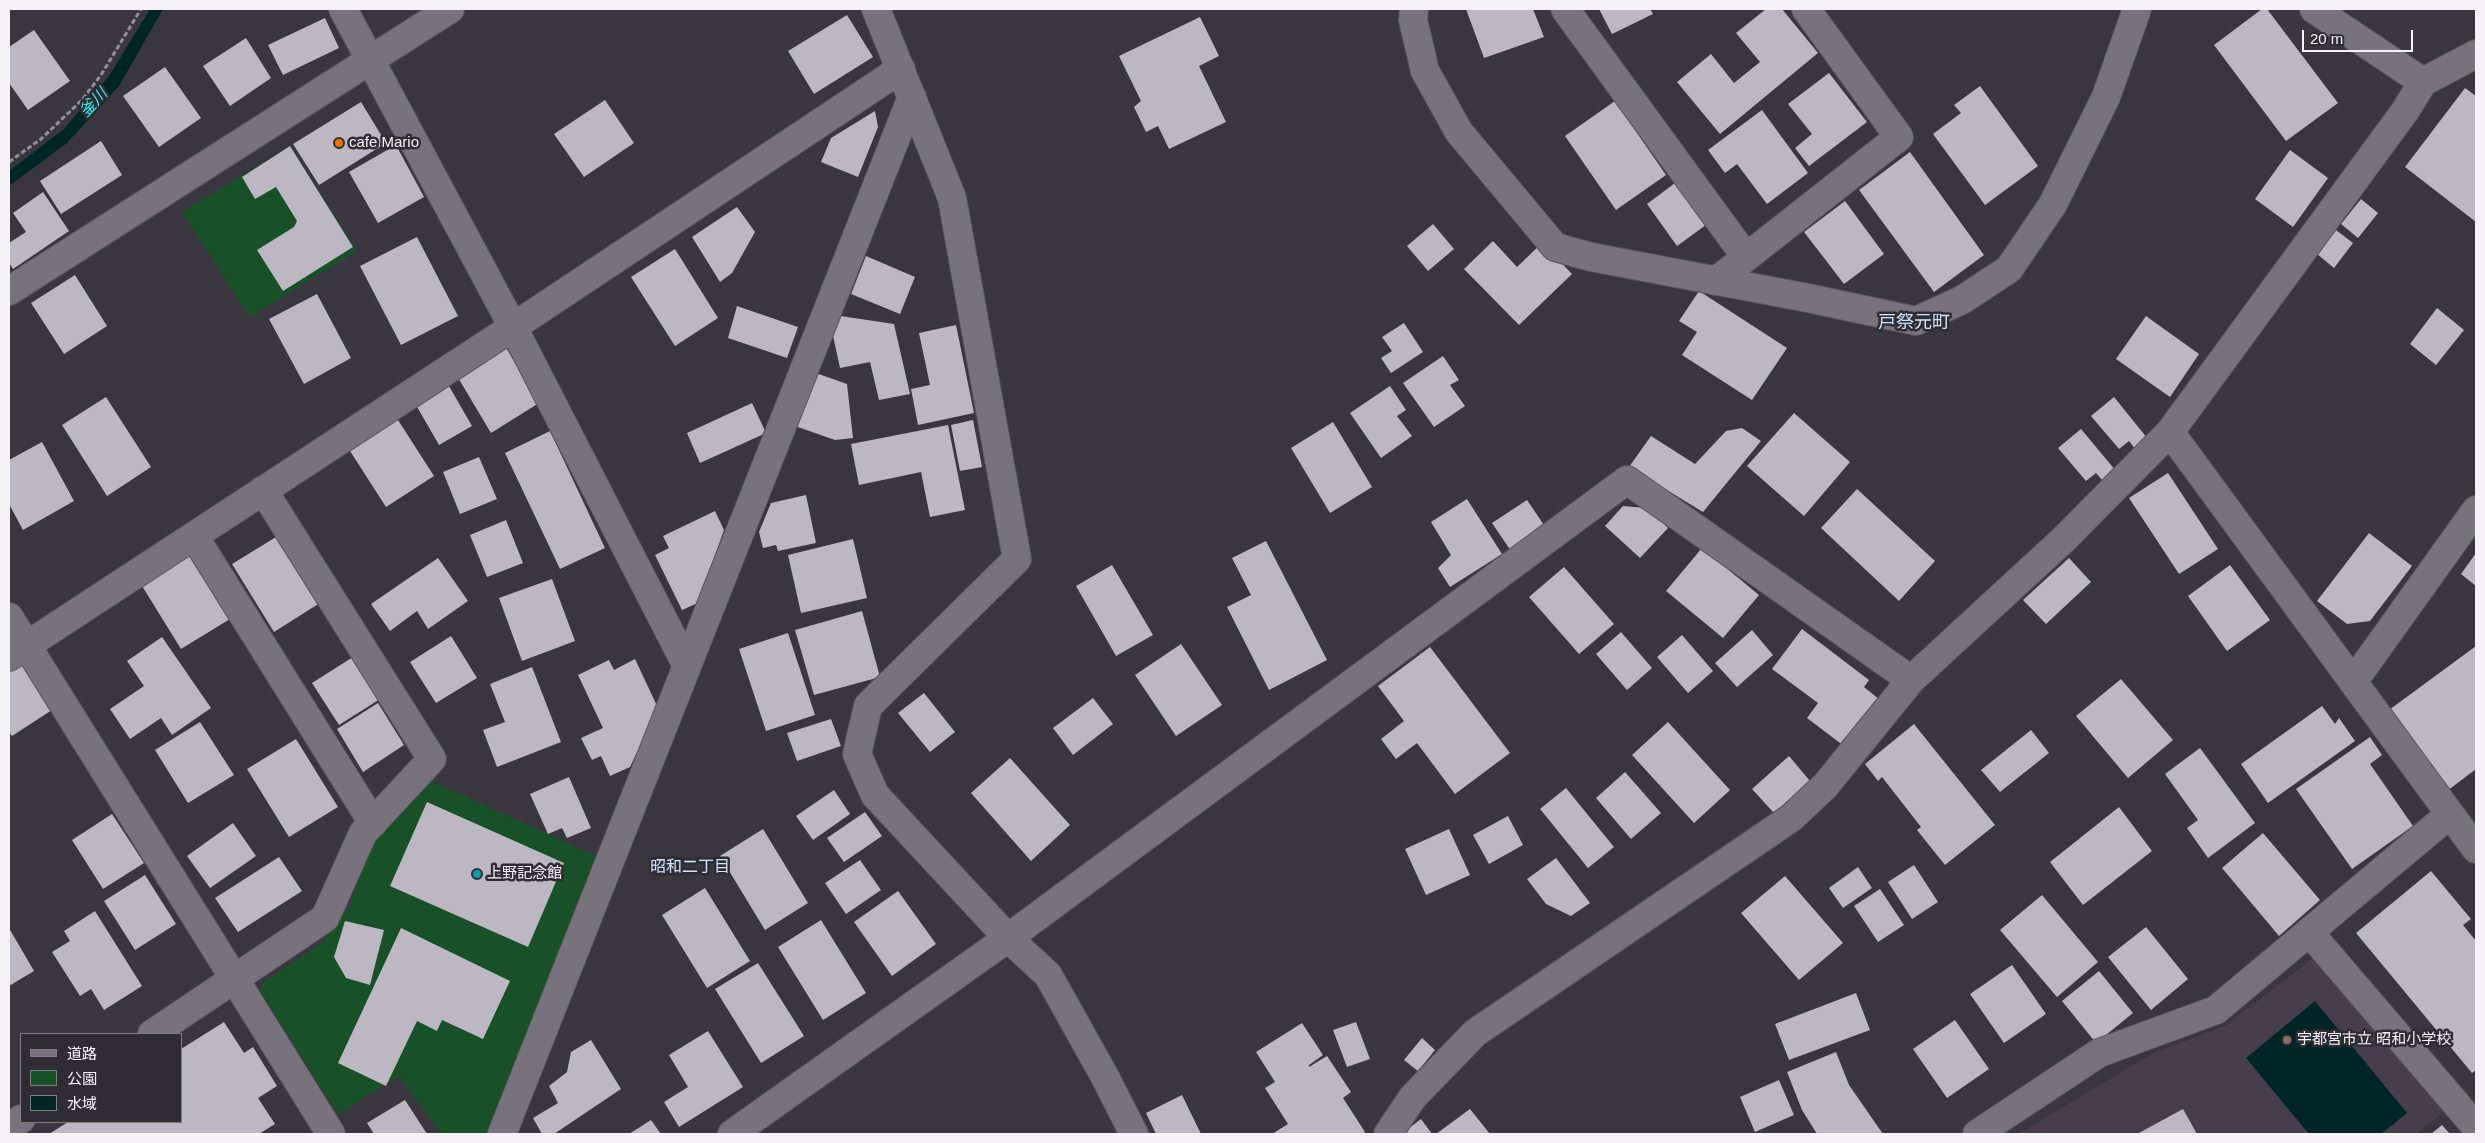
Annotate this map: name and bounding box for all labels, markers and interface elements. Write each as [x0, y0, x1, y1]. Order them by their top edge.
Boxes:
scale bar [2305, 20, 2416, 52]
text: 20 m [2310, 30, 2343, 47]
water label: 釜川 [76, 85, 112, 121]
place label: cafe Mario [349, 134, 419, 152]
marker: cafe Mario [333, 137, 345, 149]
district label: 戸祭元町 [1878, 312, 1950, 334]
district label: 昭和二丁目 [650, 858, 730, 878]
place label: 上野記念館 [487, 865, 562, 883]
marker: 上野記念館 [471, 868, 483, 880]
place label: 宇都宮市立 昭和小学校 [2297, 1031, 2451, 1049]
legend [20, 1033, 182, 1123]
marker: 宇都宮市立 昭和小学校 [2281, 1034, 2293, 1046]
text: 道路 [67, 1045, 97, 1062]
text: 公園 [67, 1070, 97, 1087]
text: 水域 [67, 1095, 97, 1112]

